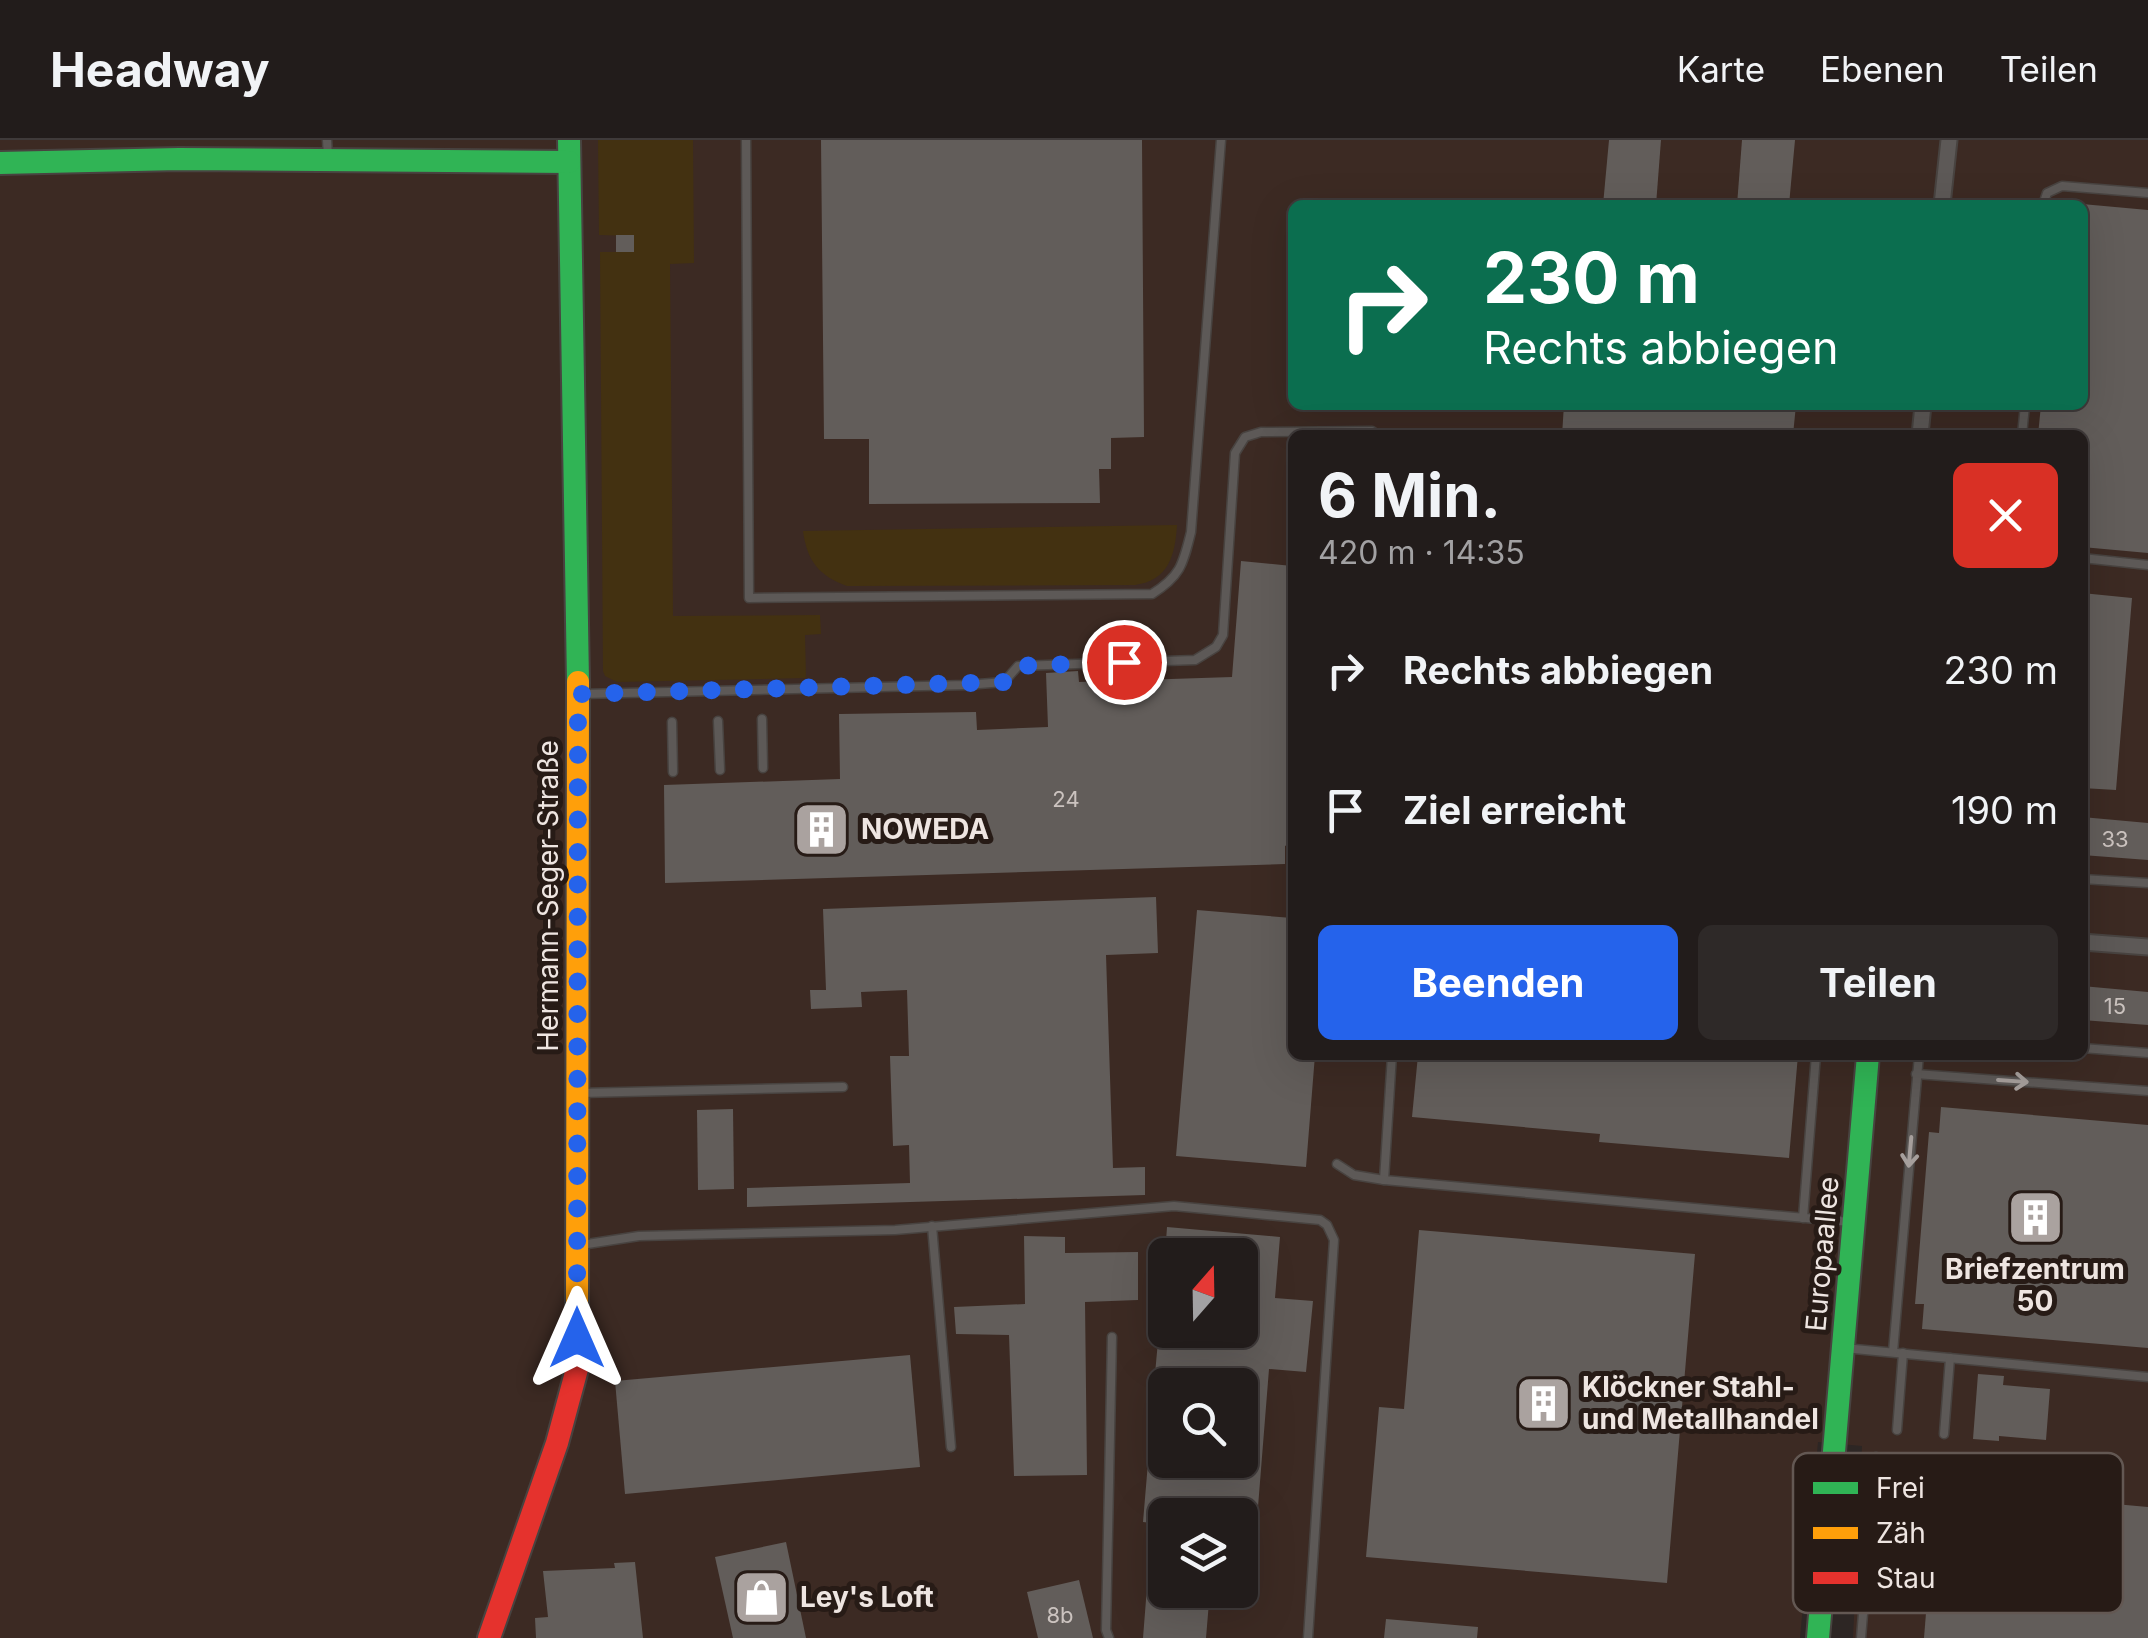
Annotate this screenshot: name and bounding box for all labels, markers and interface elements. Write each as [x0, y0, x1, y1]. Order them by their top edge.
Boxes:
text: Headway [50, 40, 270, 99]
text: Karte [1677, 48, 1765, 90]
text: Ebenen [1820, 48, 1945, 90]
text: Teilen [2000, 48, 2098, 90]
text: 230 m [1483, 235, 1700, 320]
icon: right [1318, 240, 1448, 370]
text: Rechts abbiegen [1483, 320, 1838, 375]
text: 6 Min. [1318, 459, 1501, 531]
button: close [1953, 463, 2058, 568]
text: 420 m · 14:35 [1318, 533, 1525, 572]
pin [1082, 620, 1167, 705]
icon: arrive [1097, 635, 1152, 690]
icon: right [1318, 643, 1373, 698]
text: Rechts abbiegen [1403, 647, 1713, 693]
text: 230 m [1943, 647, 2058, 693]
street label: Hermann-Seger-Straße [531, 740, 565, 1052]
icon: arrive [1318, 783, 1373, 838]
house number: 24 [1052, 786, 1080, 812]
text: Ziel erreicht [1403, 787, 1626, 833]
text: 190 m [1951, 787, 2058, 833]
building icon: NOWEDA [792, 799, 852, 859]
place label: NOWEDA [861, 812, 989, 846]
house number: 33 [2101, 826, 2129, 852]
button: Beenden [1318, 925, 1678, 1040]
button: Teilen [1698, 925, 2058, 1040]
house number: 15 [2104, 993, 2126, 1019]
one-way arrow [1997, 1072, 2029, 1091]
one-way arrow [1900, 1135, 1919, 1168]
street label: Europaallee [1798, 1175, 1846, 1333]
building icon: Briefzentrum 50 [2005, 1188, 2065, 1248]
north arrow [1148, 1238, 1258, 1348]
map controls [1148, 1238, 1258, 1608]
place label: Briefzentrum 50 [1945, 1252, 2125, 1318]
position arrow [525, 1286, 629, 1390]
button: search [1148, 1368, 1258, 1478]
place label: Klöckner Stahl- und Metallhandel [1582, 1370, 1819, 1436]
building icon: Klöckner Stahl- und Metallhandel [1513, 1373, 1573, 1433]
legend [1793, 1453, 2123, 1613]
text: Frei [1876, 1471, 1925, 1505]
button: layers [1148, 1498, 1258, 1608]
text: Zäh [1876, 1516, 1926, 1550]
text: Stau [1876, 1561, 1936, 1595]
shop icon: Ley's Loft [731, 1567, 791, 1627]
place label: Ley's Loft [800, 1580, 934, 1614]
house number: 8b [1046, 1602, 1074, 1628]

